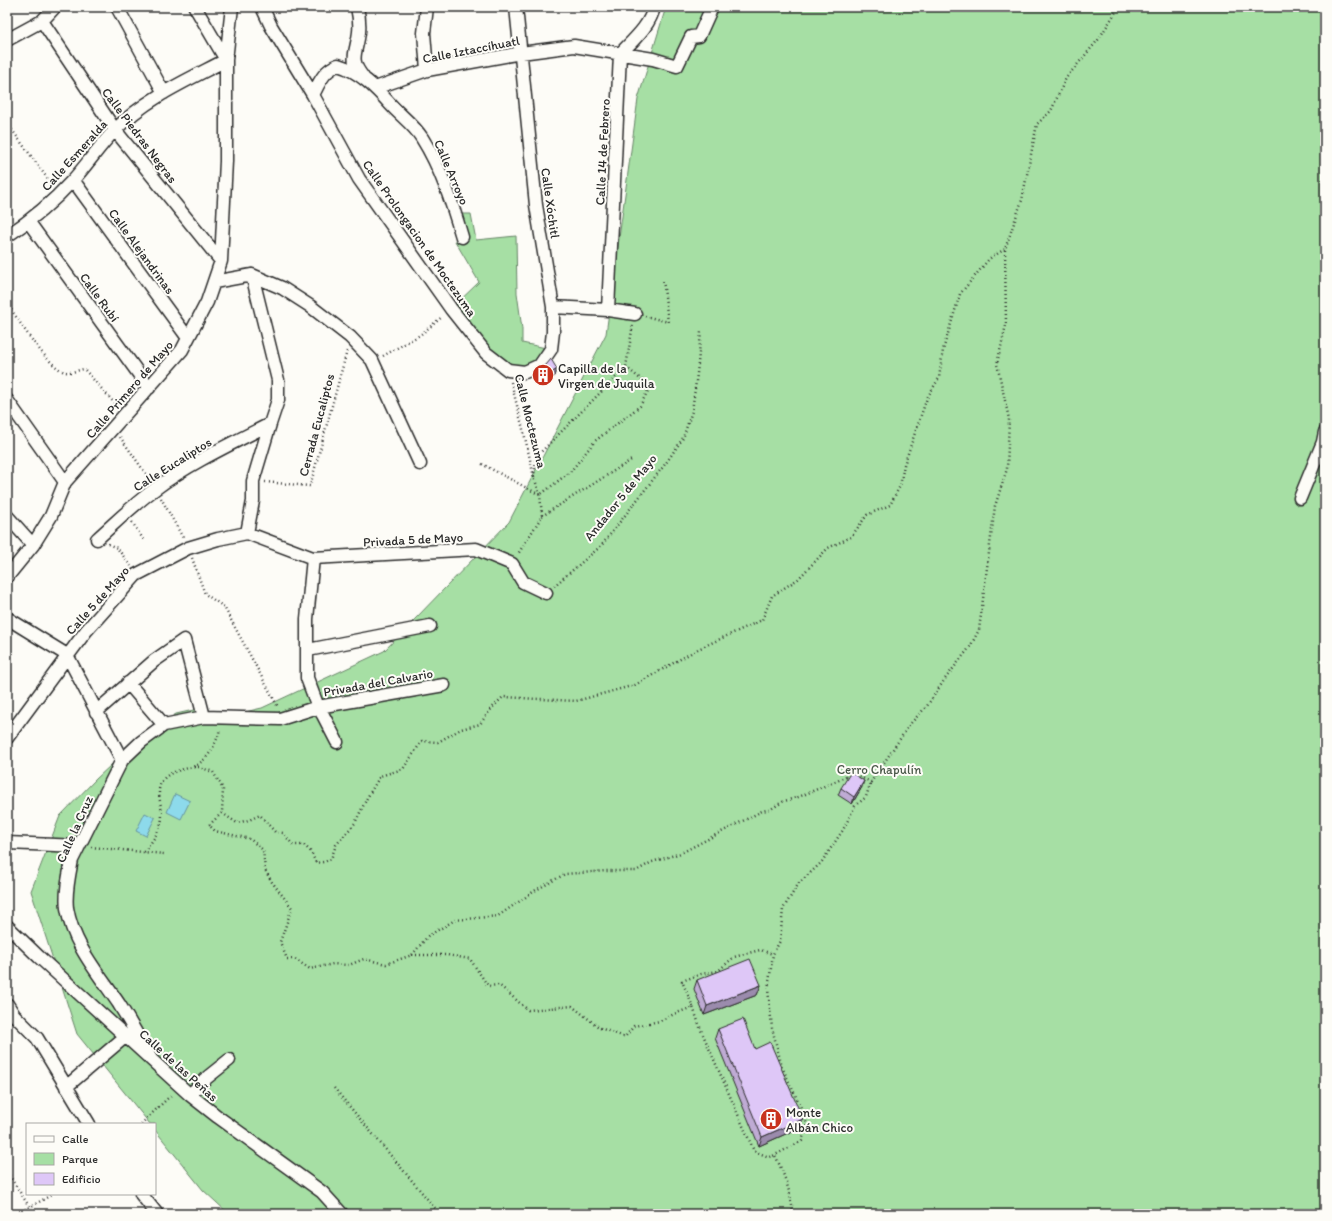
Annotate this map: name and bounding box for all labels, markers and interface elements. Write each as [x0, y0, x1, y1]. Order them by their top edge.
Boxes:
street label: Calle Iztaccíhuatl [421, 33, 521, 66]
street label: Calle Piedras Negras [99, 85, 180, 186]
street label: Calle 14 de Febrero [592, 98, 613, 206]
street label: Calle Esmeralda [38, 116, 111, 194]
street label: Calle Arroyo [431, 137, 472, 207]
street label: Calle Prolongacion de Moctezuma [360, 157, 480, 320]
street label: Calle Xóchitl [538, 167, 563, 240]
street label: Calle Alejandrinas [106, 206, 178, 297]
street label: Calle Rubí [77, 270, 123, 325]
street label: Calle Primero de Mayo [83, 337, 176, 441]
place label: Capilla de la Virgen de Juquila [558, 361, 655, 391]
building icon: Capilla de la Virgen de Juquila [530, 362, 556, 388]
street label: Cerrada Eucaliptos [296, 372, 337, 478]
street label: Calle Moctezuma [512, 372, 550, 470]
street label: Calle Eucaliptos [130, 434, 214, 495]
street label: Andador 5 de Mayo [581, 451, 660, 544]
street label: Privada 5 de Mayo [363, 529, 464, 550]
street label: Calle 5 de Mayo [63, 563, 132, 638]
street label: Privada del Calvario [322, 665, 434, 700]
park label: Cerro Chapulín [837, 762, 922, 777]
street label: Calle la Cruz [53, 793, 96, 865]
street label: Calle de las Peñas [136, 1026, 221, 1105]
place label: Monte Albán Chico [786, 1105, 853, 1135]
building icon: Monte Albán Chico [758, 1106, 784, 1132]
legend [26, 1123, 156, 1195]
text: Calle [62, 1132, 89, 1146]
text: Parque [62, 1152, 98, 1166]
text: Edificio [62, 1172, 101, 1186]

